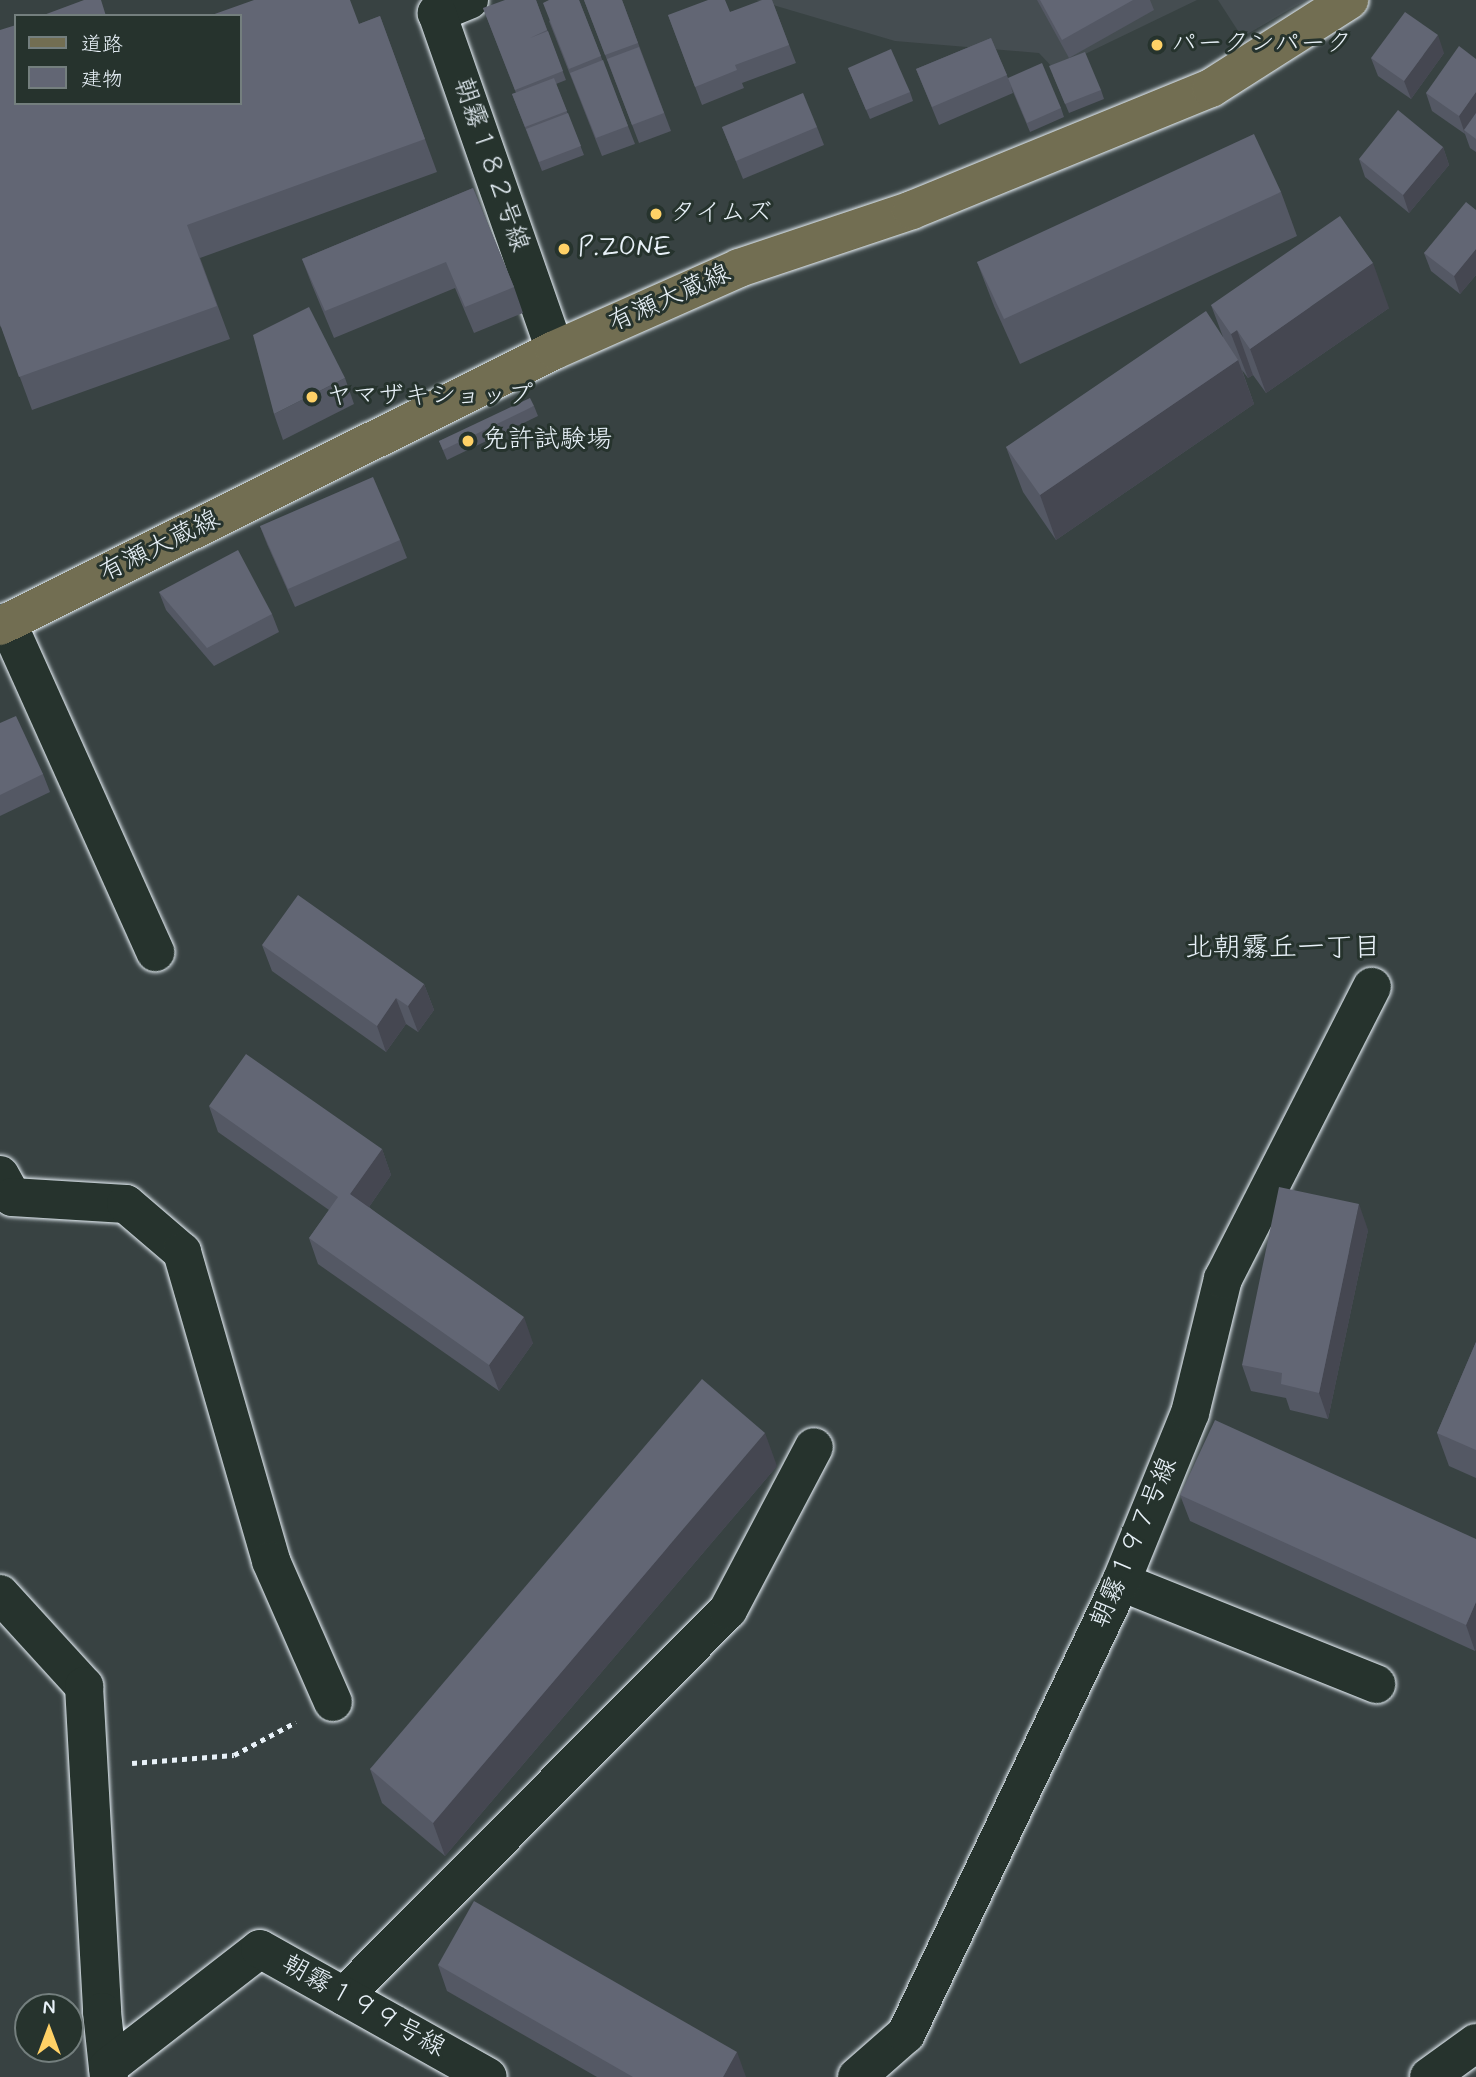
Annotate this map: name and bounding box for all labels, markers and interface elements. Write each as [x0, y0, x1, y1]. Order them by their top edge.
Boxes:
legend [14, 14, 242, 105]
place label: パークンパーク [1171, 29, 1353, 61]
text: 道路 [81, 31, 123, 59]
marker: パークンパーク [1149, 37, 1165, 53]
text: 建物 [81, 66, 123, 94]
street label: 朝霧１８２号線 [446, 74, 534, 256]
place label: タイムズ [670, 198, 774, 230]
marker: タイムズ [648, 206, 664, 222]
place label: P.ZONE [578, 233, 671, 265]
marker: P.ZONE [556, 241, 572, 257]
street label: 有瀬大蔵線 [604, 258, 736, 340]
place label: ヤマザキショップ [326, 381, 534, 413]
marker: ヤマザキショップ [304, 389, 320, 405]
place label: 免許試験場 [482, 425, 612, 457]
marker: 免許試験場 [460, 433, 476, 449]
street label: 有瀬大蔵線 [95, 504, 225, 590]
district label: 北朝霧丘一丁目 [1185, 932, 1381, 966]
street label: 朝霧１９７号線 [1085, 1453, 1185, 1633]
street label: 朝霧１９９号線 [276, 1949, 450, 2065]
north arrow [14, 1993, 84, 2063]
text: N [43, 1996, 55, 2021]

